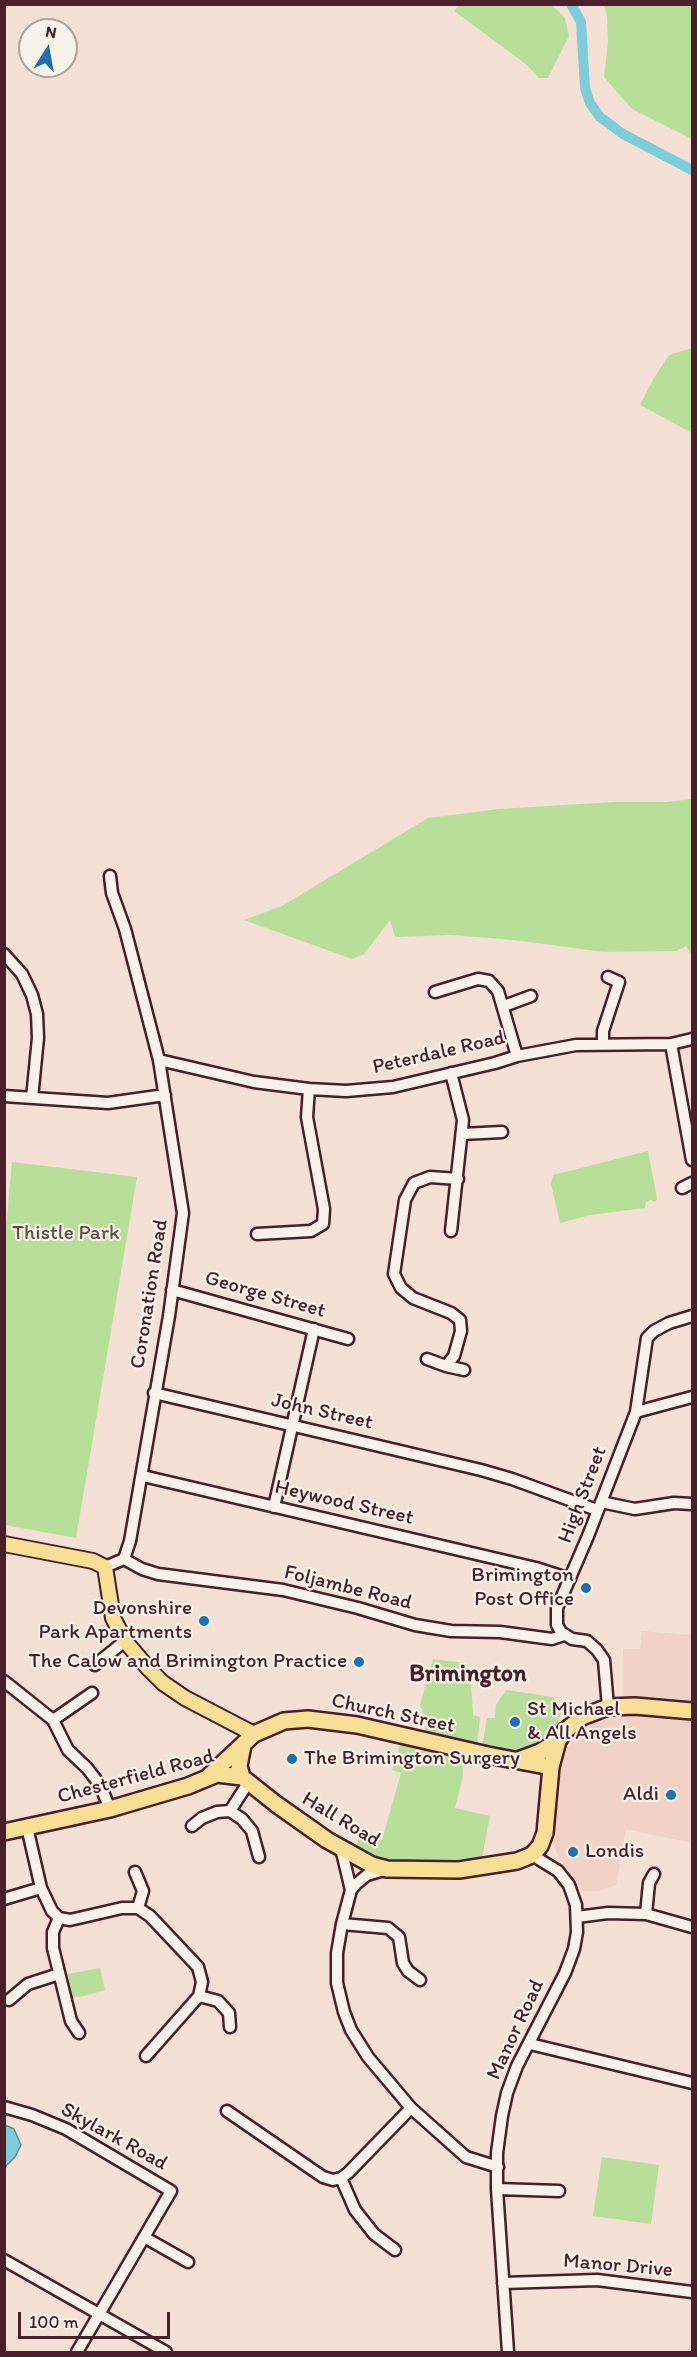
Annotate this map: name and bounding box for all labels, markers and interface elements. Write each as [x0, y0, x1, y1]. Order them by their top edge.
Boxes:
north arrow [18, 18, 78, 78]
text: N [44, 21, 58, 42]
street label: Peterdale Road [370, 1025, 508, 1081]
street label: Coronation Road [126, 1217, 174, 1371]
park label: Thistle Park [12, 1221, 120, 1247]
street label: George Street [202, 1266, 328, 1324]
street label: John Street [269, 1388, 375, 1436]
street label: High Street [553, 1443, 613, 1547]
street label: Heywood Street [272, 1475, 416, 1531]
street label: Foljambe Road [281, 1560, 415, 1616]
place label: Brimington Post Office [471, 1563, 574, 1613]
marker: Brimington Post Office [579, 1581, 593, 1595]
place label: Devonshire Park Apartments [39, 1596, 192, 1646]
marker: Devonshire Park Apartments [197, 1614, 211, 1628]
place label: The Calow and Brimington Practice [29, 1649, 347, 1675]
marker: The Calow and Brimington Practice [352, 1655, 366, 1669]
district label: Brimington [409, 1661, 527, 1689]
street label: Church Street [329, 1689, 457, 1739]
place label: St Michael & All Angels [527, 1697, 637, 1747]
marker: St Michael & All Angels [508, 1715, 522, 1729]
street label: Chesterfield Road [55, 1744, 217, 1810]
place label: The Brimington Surgery [304, 1746, 520, 1772]
marker: The Brimington Surgery [285, 1752, 299, 1766]
place label: Aldi [623, 1782, 659, 1808]
street label: Hall Road [297, 1787, 385, 1853]
marker: Aldi [664, 1788, 678, 1802]
place label: Londis [585, 1839, 644, 1865]
marker: Londis [566, 1845, 580, 1859]
street label: Manor Road [482, 1976, 550, 2084]
street label: Skylark Road [56, 2097, 172, 2177]
street label: Manor Drive [562, 2249, 674, 2283]
scale bar [21, 2300, 172, 2338]
text: 100 m [29, 2311, 79, 2333]

